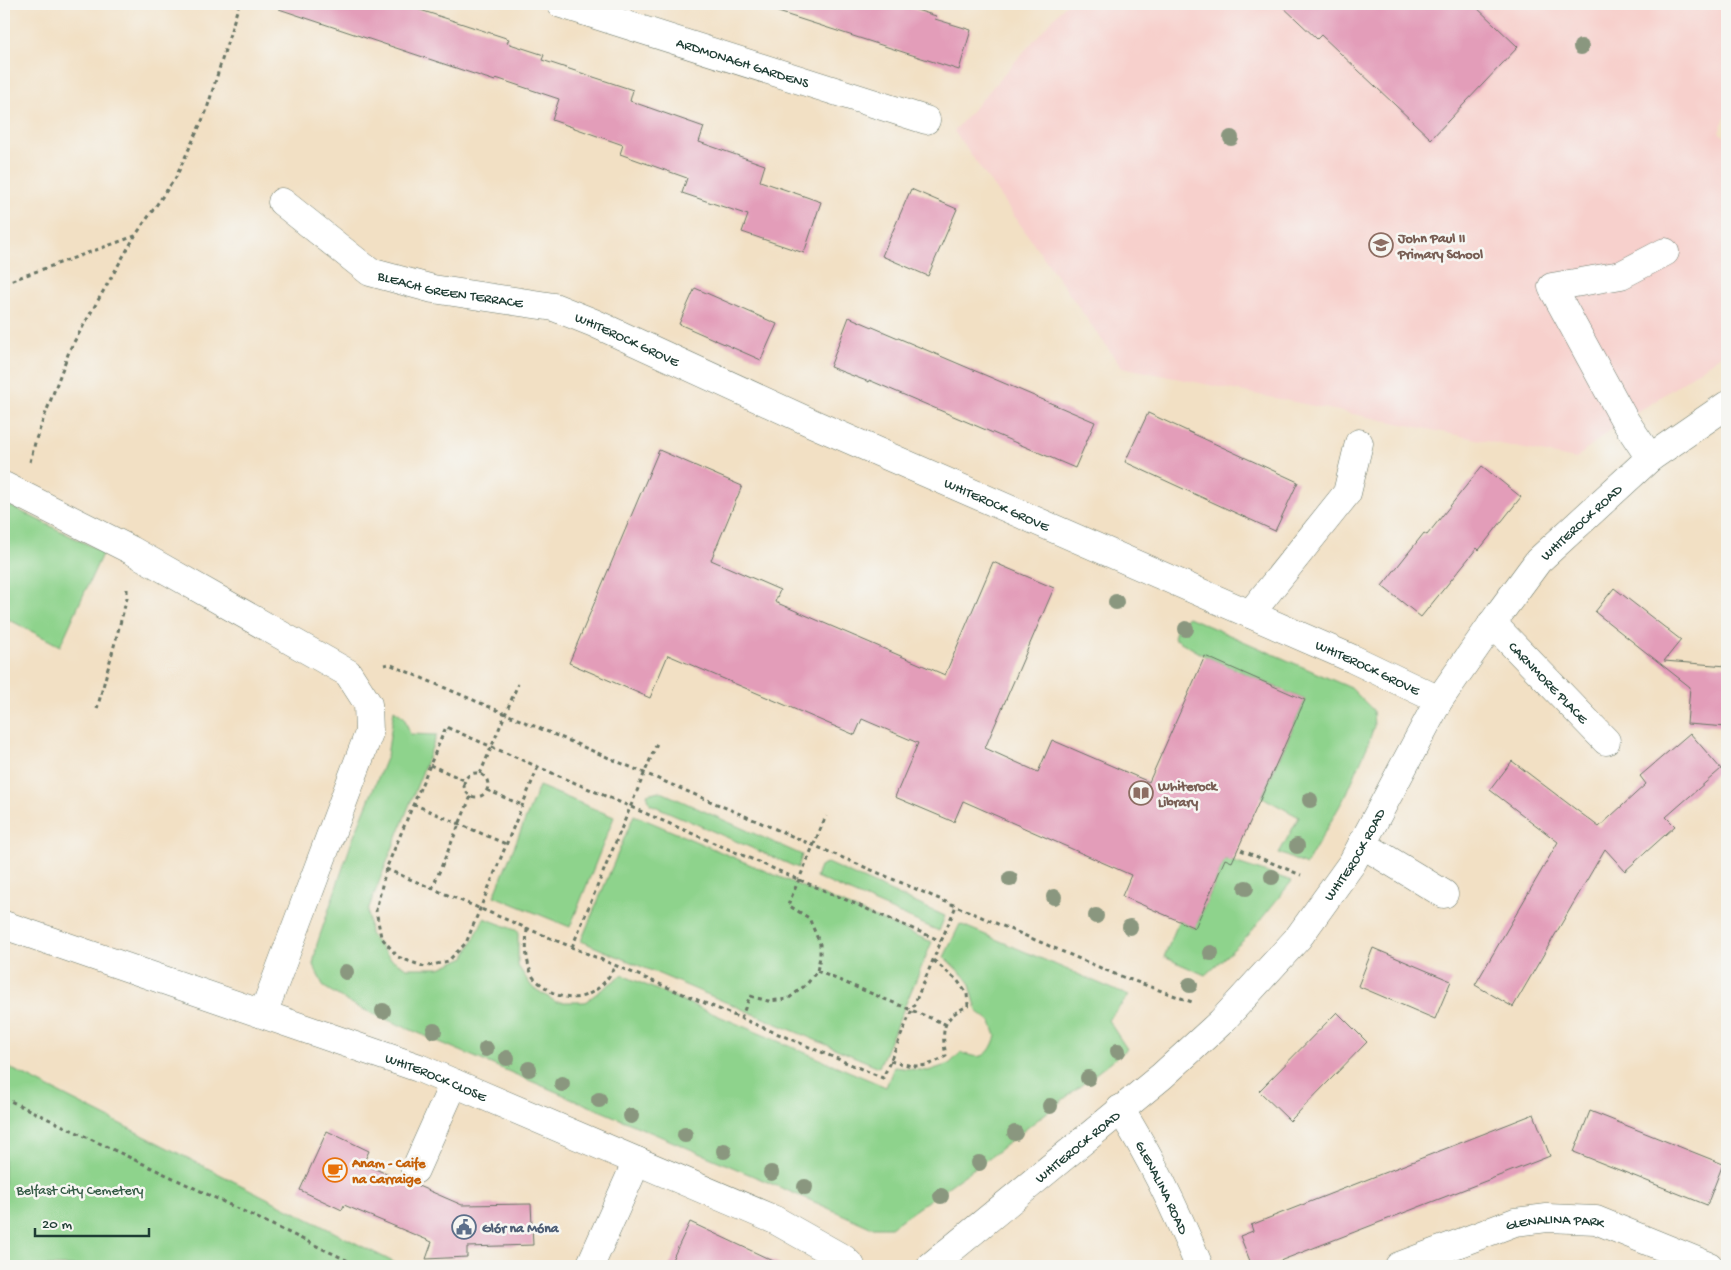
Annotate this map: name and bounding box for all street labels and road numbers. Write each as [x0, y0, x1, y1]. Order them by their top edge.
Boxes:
street label: ARDMONAGH GARDENS [674, 35, 811, 93]
street label: BLEACH GREEN TERRACE [375, 268, 525, 313]
street label: WHITEROCK GROVE [572, 310, 683, 372]
street label: WHITEROCK GROVE [941, 476, 1053, 537]
street label: WHITEROCK ROAD [1538, 481, 1628, 565]
street label: WHITEROCK GROVE [1312, 638, 1423, 701]
street label: CARNMORE PLACE [1504, 639, 1591, 729]
street label: WHITEROCK ROAD [1321, 806, 1391, 905]
street label: WHITEROCK CLOSE [382, 1051, 490, 1107]
street label: WHITEROCK ROAD [1033, 1107, 1125, 1188]
street label: GLENALINA ROAD [1130, 1138, 1191, 1238]
street label: GLENALINA PARK [1503, 1212, 1608, 1236]

